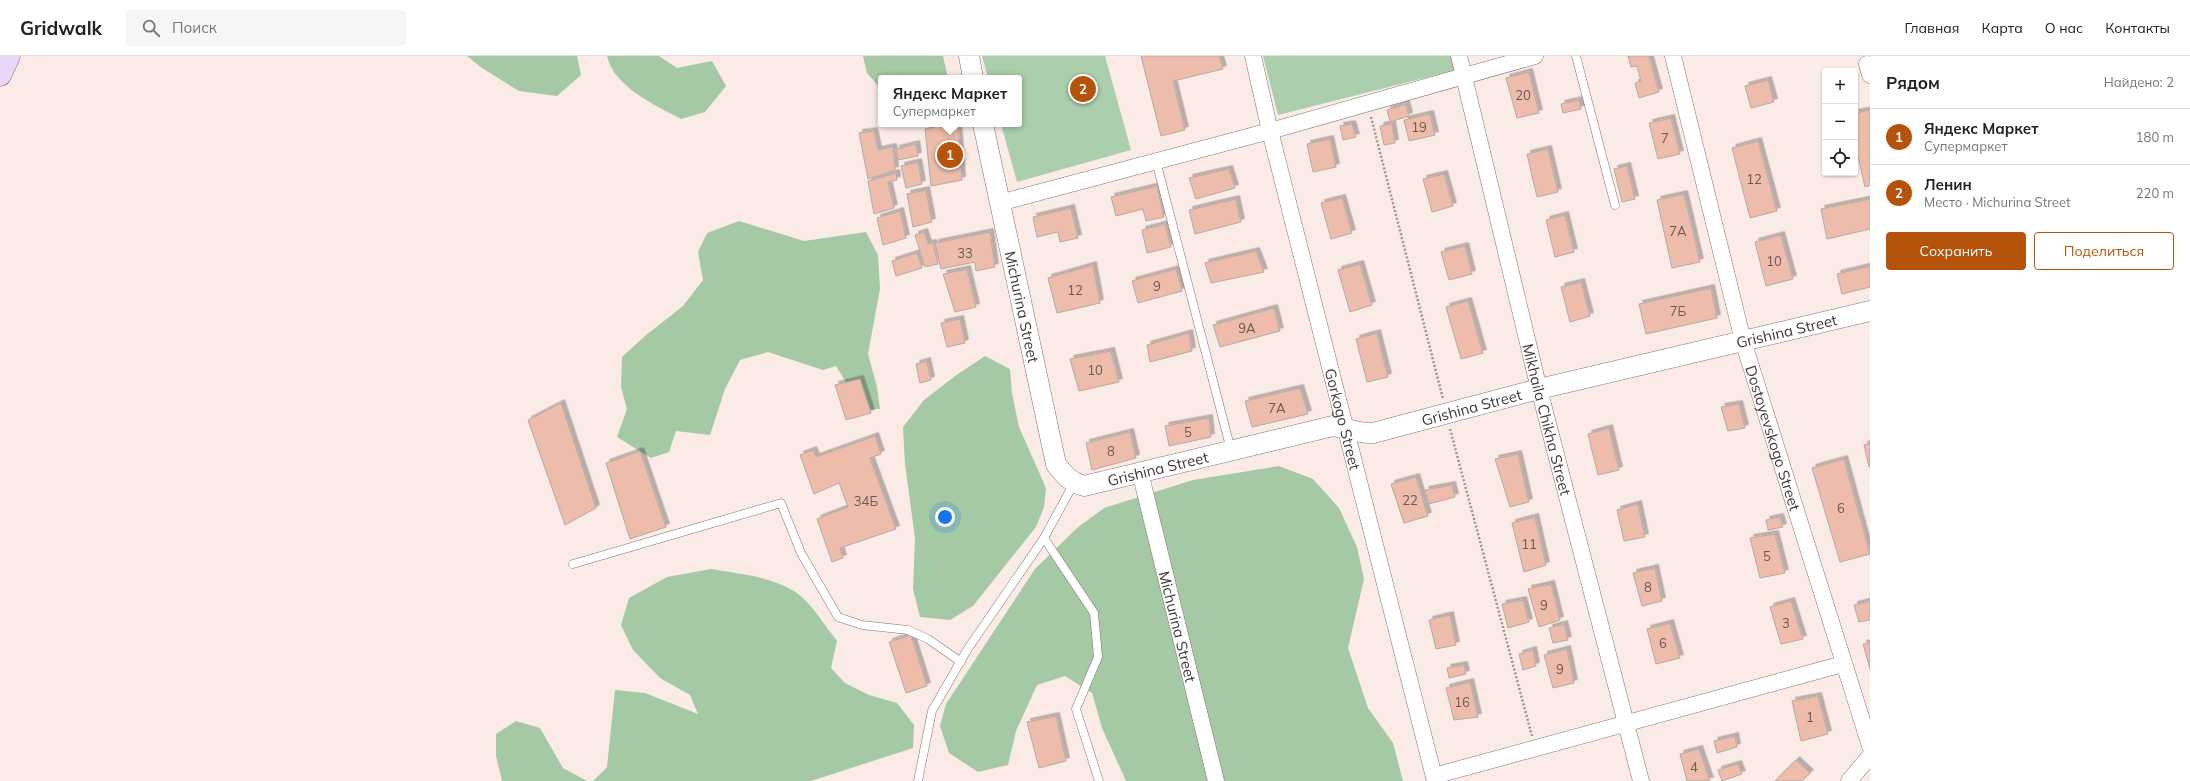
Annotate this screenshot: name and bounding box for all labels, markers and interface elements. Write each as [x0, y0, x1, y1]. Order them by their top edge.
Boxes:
search box [126, 10, 406, 46]
text: Gridwalk [20, 16, 102, 40]
icon: search [140, 17, 162, 39]
text: Поиск [172, 18, 217, 37]
text: Главная [1905, 19, 1960, 37]
text: Карта [1982, 19, 2023, 37]
text: О нас [2045, 19, 2083, 37]
text: Контакты [2105, 19, 2170, 37]
map controls [1822, 68, 1858, 176]
button: + [1822, 68, 1858, 104]
text: Рядом [1886, 72, 1940, 93]
pin: 2 [1070, 74, 1096, 104]
text: Найдено: 2 [2104, 74, 2174, 90]
popup [878, 75, 1022, 127]
text: Яндекс Маркет [893, 84, 1007, 103]
house number: 20 [1515, 87, 1531, 103]
text: Супермаркет [893, 103, 976, 119]
button: − [1822, 104, 1858, 140]
house number: 19 [1411, 119, 1427, 135]
text: Яндекс Маркет [1924, 119, 2039, 138]
text: 1 [1895, 129, 1903, 145]
text: 180 m [2136, 129, 2174, 145]
house number: 7 [1661, 130, 1669, 146]
text: Супермаркет [1924, 138, 2007, 154]
pin: 1 [937, 140, 963, 170]
button: locate [1822, 140, 1858, 176]
house number: 12 [1746, 171, 1762, 187]
text: Ленин [1924, 175, 1972, 194]
text: 2 [1895, 185, 1903, 201]
text: 220 m [2136, 185, 2174, 201]
text: Место · Michurina Street [1924, 194, 2071, 210]
house number: 7А [1669, 223, 1687, 239]
button: Сохранить [1886, 232, 2026, 270]
button: Поделиться [2034, 232, 2174, 270]
house number: 33 [957, 245, 973, 261]
street label: Michurina Street [1001, 249, 1043, 364]
house number: 10 [1766, 253, 1782, 269]
house number: 9 [1153, 278, 1161, 294]
house number: 12 [1067, 282, 1083, 298]
house number: 7Б [1670, 303, 1686, 319]
street label: Grishina Street [1734, 310, 1839, 352]
house number: 9А [1238, 320, 1256, 336]
street label: Mikhaila Chikha Street [1519, 342, 1576, 497]
house number: 10 [1087, 362, 1103, 378]
street label: Dostoyevskogo Street [1742, 363, 1805, 513]
street label: Gorkogo Street [1321, 366, 1365, 472]
street label: Grishina Street [1419, 384, 1524, 429]
house number: 7А [1268, 400, 1286, 416]
house number: 5 [1184, 424, 1192, 440]
house number: 8 [1107, 443, 1115, 459]
street label: Grishina Street [1105, 447, 1210, 490]
house number: 22 [1402, 492, 1418, 508]
house number: 34Б [854, 493, 878, 509]
house number: 6 [1837, 500, 1845, 516]
your location [935, 507, 955, 527]
house number: 11 [1521, 536, 1537, 552]
house number: 5 [1763, 548, 1771, 564]
street label: Michurina Street [1155, 569, 1201, 684]
house number: 8 [1644, 579, 1652, 595]
house number: 9 [1540, 597, 1548, 613]
house number: 3 [1782, 615, 1790, 631]
house number: 6 [1659, 635, 1667, 651]
house number: 9 [1556, 661, 1564, 677]
house number: 16 [1454, 694, 1470, 710]
house number: 1 [1806, 709, 1814, 725]
house number: 4 [1690, 759, 1698, 775]

